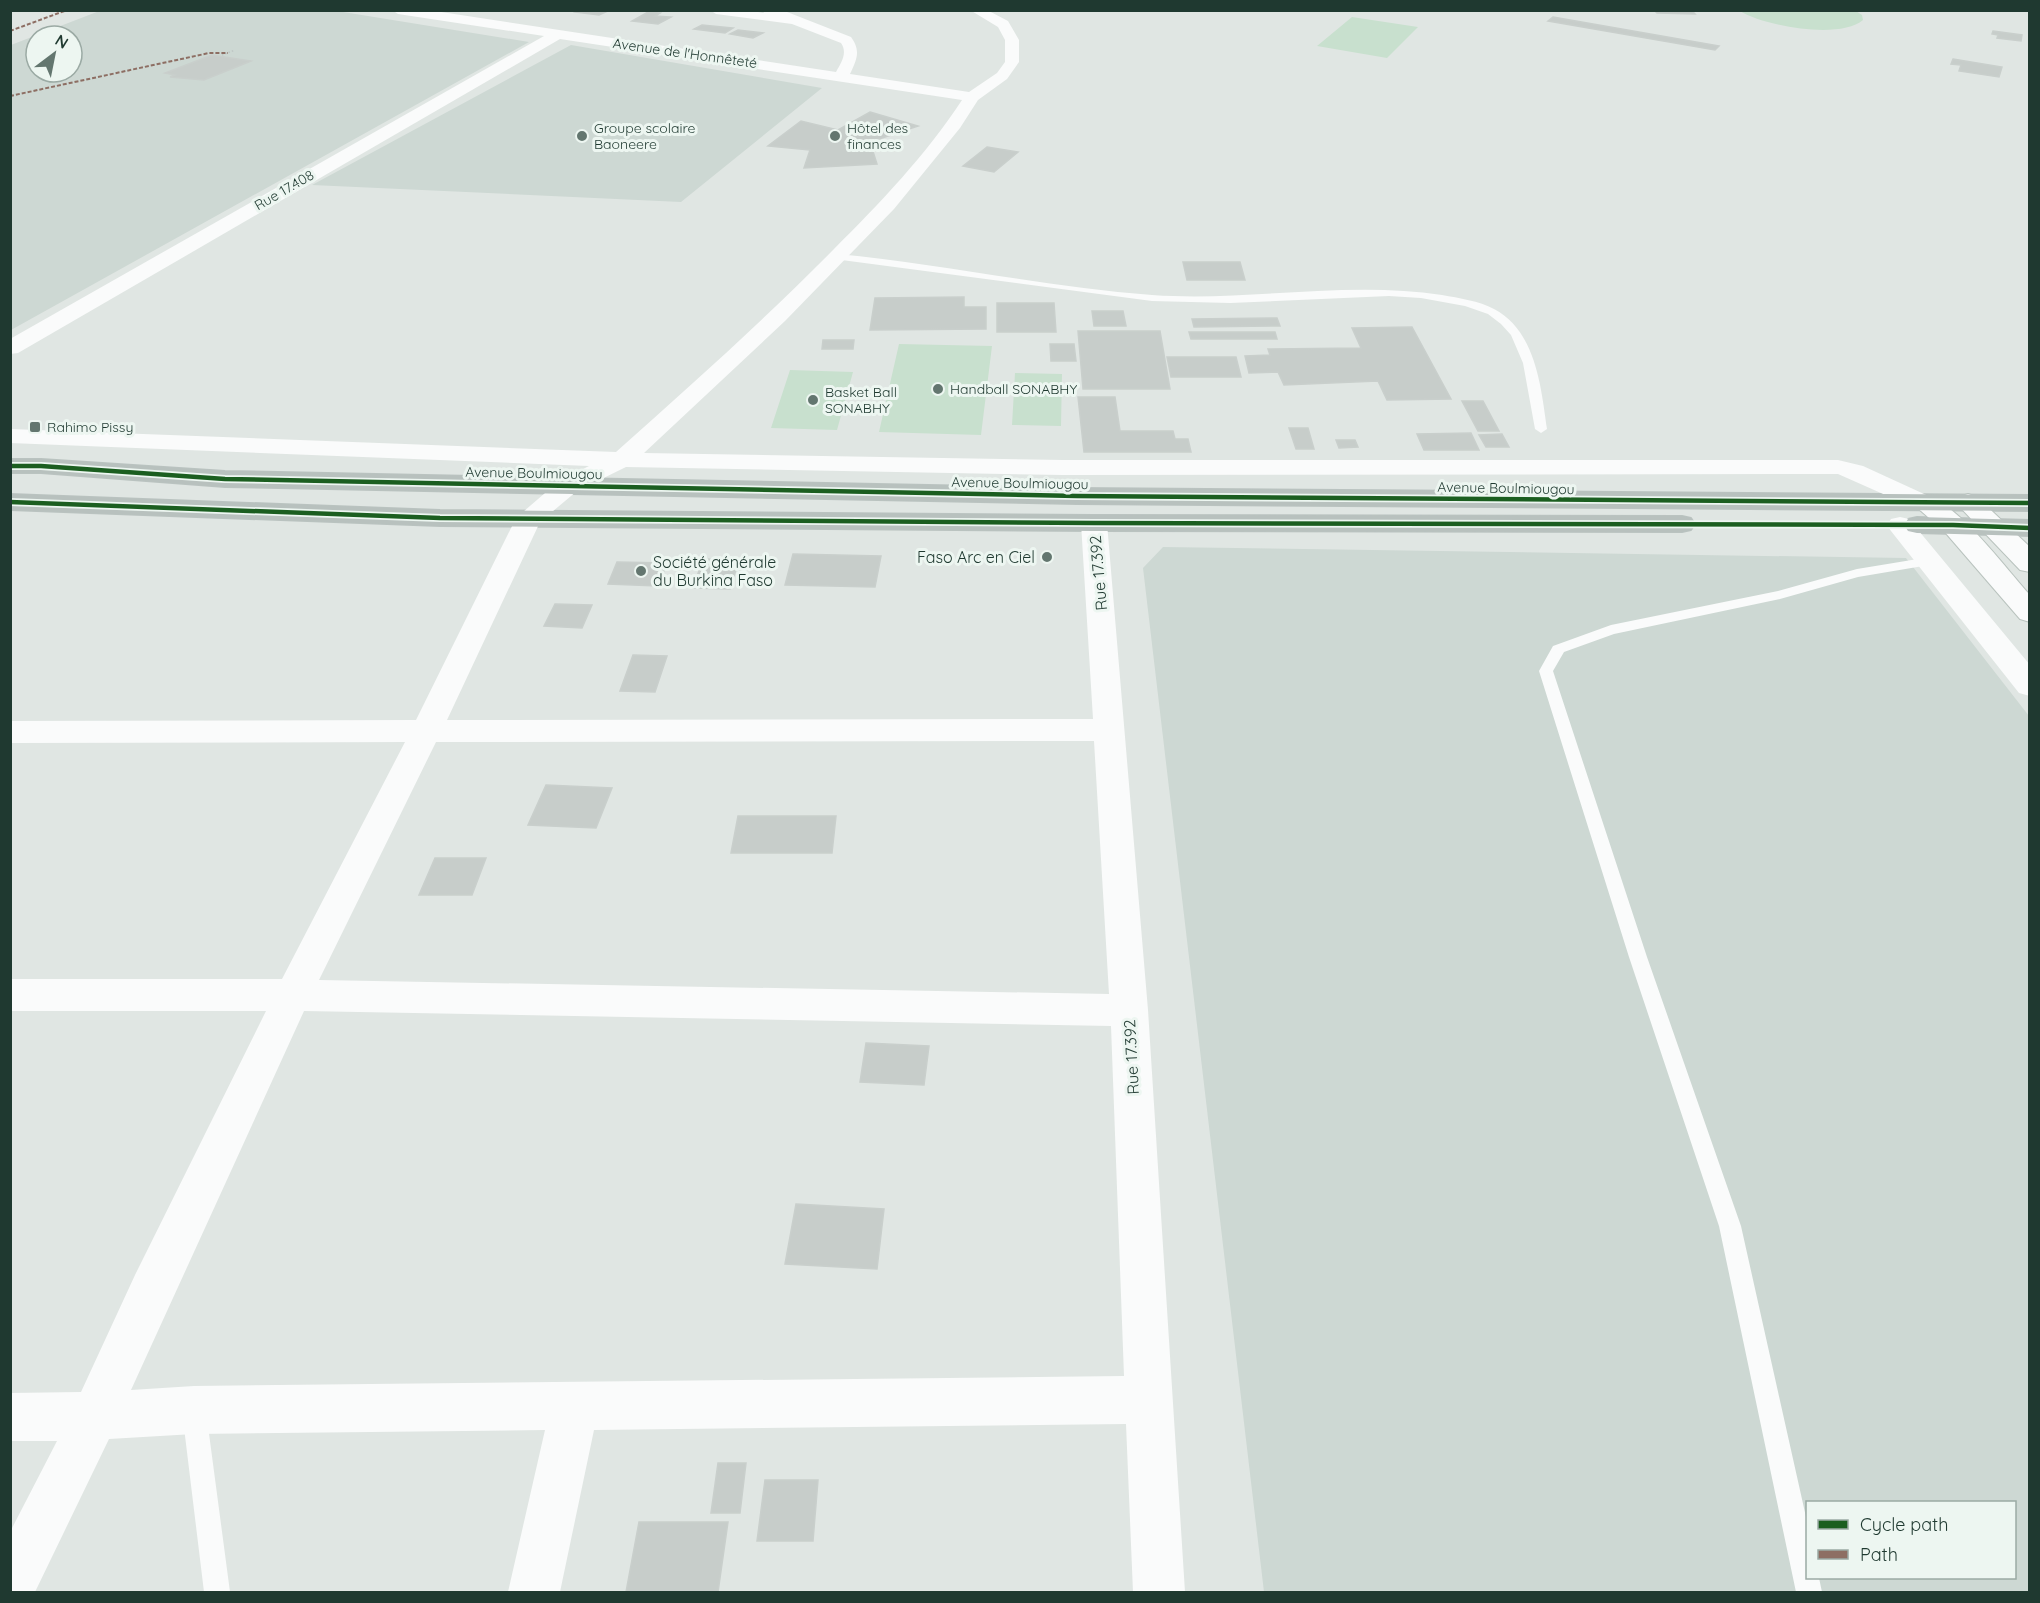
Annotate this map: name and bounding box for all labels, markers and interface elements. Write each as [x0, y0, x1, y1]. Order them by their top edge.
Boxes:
north arrow [24, 24, 84, 84]
text: N [52, 30, 72, 53]
street label: Avenue de l'Honnêteté [612, 34, 758, 72]
place label: Groupe scolaire Baoneere [594, 119, 696, 153]
place label: Hôtel des finances [847, 119, 908, 153]
marker: Groupe scolaire Baoneere [575, 129, 589, 143]
marker: Hôtel des finances [828, 129, 842, 143]
street label: Rue 17.408 [251, 166, 317, 214]
place label: Handball SONABHY [950, 380, 1077, 398]
marker: Handball SONABHY [931, 382, 945, 396]
place label: Basket Ball SONABHY [825, 383, 897, 417]
marker: Basket Ball SONABHY [806, 393, 820, 407]
place label: Rahimo Pissy [47, 418, 133, 436]
marker: Rahimo Pissy [28, 420, 42, 434]
street label: Avenue Boulmiougou [465, 463, 603, 483]
street label: Avenue Boulmiougou [951, 473, 1089, 493]
street label: Avenue Boulmiougou [1437, 478, 1575, 498]
street label: Rue 17.392 [1085, 535, 1111, 611]
place label: Faso Arc en Ciel [917, 547, 1035, 567]
marker: Faso Arc en Ciel [1040, 550, 1054, 564]
place label: Société générale du Burkina Faso [653, 552, 776, 590]
marker: Société générale du Burkina Faso [634, 564, 648, 578]
street label: Rue 17.392 [1119, 1019, 1143, 1095]
legend [1806, 1501, 2016, 1579]
text: Cycle path [1860, 1513, 1948, 1536]
text: Path [1860, 1543, 1898, 1566]

